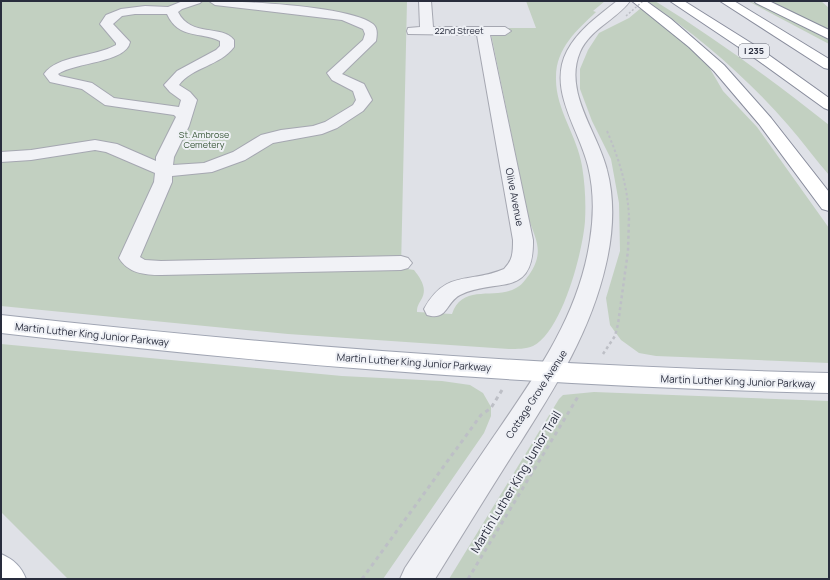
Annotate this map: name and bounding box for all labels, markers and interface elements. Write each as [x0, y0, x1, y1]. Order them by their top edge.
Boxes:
street label: 22nd Street [434, 24, 484, 37]
road number: I 235 [739, 44, 769, 58]
park label: St. Ambrose Cemetery [179, 128, 229, 151]
street label: Olive Avenue [503, 167, 528, 227]
street label: Martin Luther King Junior Parkway [14, 319, 170, 349]
street label: Cottage Grove Avenue [502, 347, 570, 441]
street label: Martin Luther King Junior Parkway [336, 350, 492, 374]
street label: Martin Luther King Junior Parkway [660, 371, 816, 391]
street label: Martin Luther King Junior Trail [466, 407, 565, 556]

